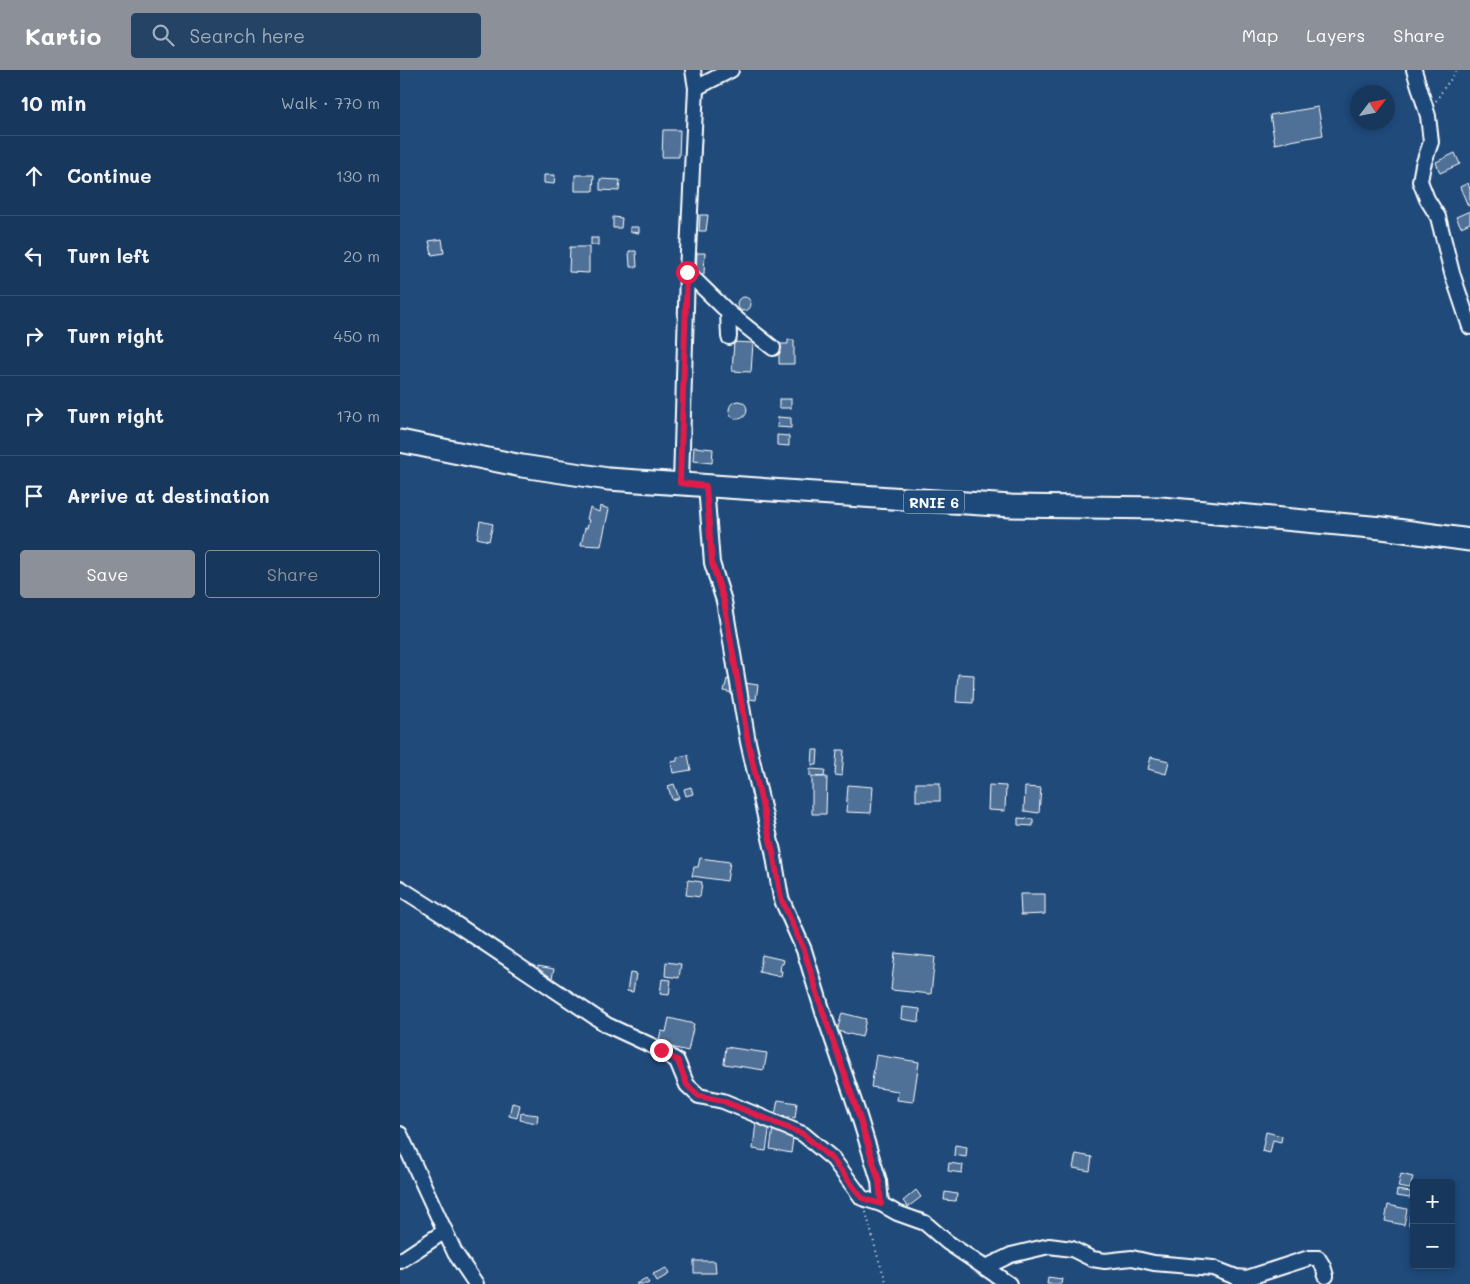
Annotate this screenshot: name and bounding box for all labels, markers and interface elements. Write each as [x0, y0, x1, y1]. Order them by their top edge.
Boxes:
search box [131, 13, 481, 58]
text: Kartio [25, 20, 101, 51]
icon: search [149, 21, 177, 49]
text: Search here [189, 23, 305, 48]
text: Map [1242, 23, 1278, 47]
text: Layers [1306, 23, 1365, 47]
text: Share [1393, 23, 1445, 47]
north arrow [1350, 85, 1395, 130]
text: 10 min [20, 89, 86, 116]
text: Walk · 770 m [281, 92, 380, 113]
icon: ahead [20, 162, 48, 190]
text: Continue [67, 163, 152, 188]
text: 130 m [336, 165, 380, 186]
icon: left [20, 242, 48, 270]
text: Turn left [67, 243, 150, 268]
text: 20 m [343, 245, 380, 266]
route start [676, 261, 699, 284]
icon: right [20, 322, 48, 350]
text: Turn right [67, 323, 164, 348]
text: 450 m [334, 325, 380, 346]
icon: right [20, 402, 48, 430]
text: Turn right [67, 403, 164, 428]
text: 170 m [336, 405, 380, 426]
icon: arrive [20, 482, 48, 510]
text: Arrive at destination [67, 483, 270, 508]
road number: RNIE 6 [904, 491, 964, 514]
button: Save [20, 550, 195, 598]
button: Share [205, 550, 380, 598]
route end [650, 1039, 673, 1062]
map controls [1410, 1179, 1455, 1269]
button: + [1410, 1179, 1455, 1224]
button: − [1410, 1224, 1455, 1269]

